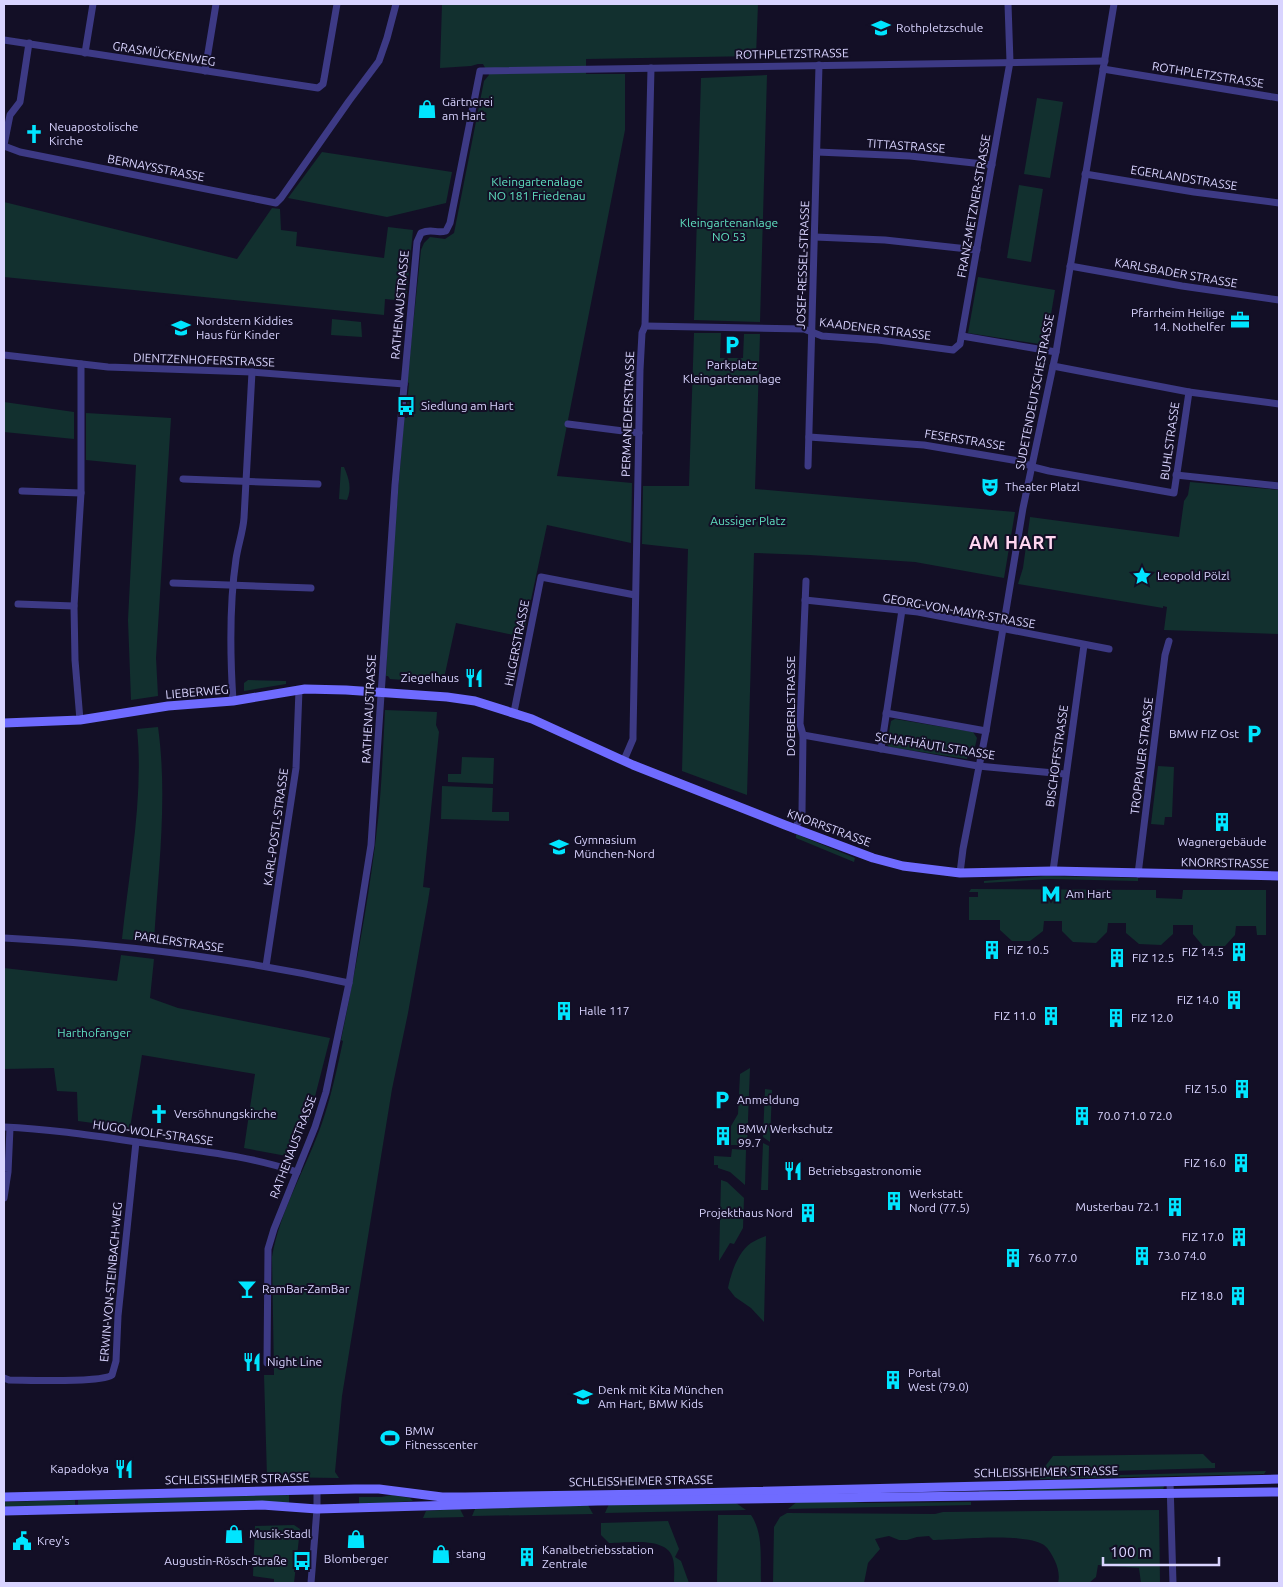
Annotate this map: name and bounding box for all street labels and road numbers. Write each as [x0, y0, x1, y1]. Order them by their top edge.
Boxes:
street label: GRASMÜCKENWEG [112, 39, 217, 68]
street label: ROTHPLETZSTRASSE [735, 46, 849, 61]
street label: ROTHPLETZSTRASSE [1151, 59, 1265, 90]
street label: FRANZ-METZNER-STRASSE [955, 133, 993, 279]
street label: TITTASTRASSE [866, 136, 946, 155]
street label: BERNAYSSTRASSE [106, 152, 206, 183]
street label: EGERLANDSTRASSE [1130, 163, 1239, 192]
street label: JOSEF-RESSEL-STRASSE [794, 200, 811, 329]
street label: RATHENAUSTRASSE [388, 250, 411, 360]
street label: KARLSBADER STRASSE [1114, 255, 1239, 290]
street label: SUDETENDEUTSCHESTRASSE [1013, 313, 1056, 471]
street label: KAADENER STRASSE [818, 315, 932, 342]
street label: DIENTZENHOFERSTRASSE [133, 351, 275, 368]
street label: PERMANEDERSTRASSE [619, 351, 636, 477]
street label: BUHLSTRASSE [1158, 401, 1181, 481]
street label: FESERSTRASSE [924, 427, 1007, 452]
street label: GEORG-VON-MAYR-STRASSE [882, 591, 1037, 630]
street label: HILGERSTRASSE [502, 599, 531, 687]
street label: RATHENAUSTRASSE [359, 654, 378, 764]
street label: DOEBERLSTRASSE [784, 655, 797, 756]
street label: LIEBERWEG [165, 682, 229, 701]
street label: TROPPAUER STRASSE [1128, 696, 1155, 815]
street label: BISCHOFFSTRASSE [1043, 704, 1070, 808]
street label: SCHAFHÄUTLSTRASSE [874, 730, 996, 761]
street label: KARL-POSTL-STRASSE [261, 767, 290, 886]
street label: KNORRSTRASSE [785, 806, 873, 849]
street label: KNORRSTRASSE [1181, 855, 1269, 870]
street label: PARLERSTRASSE [133, 929, 225, 954]
street label: RATHENAUSTRASSE [267, 1093, 318, 1200]
street label: HUGO-WOLF-STRASSE [92, 1118, 214, 1147]
street label: ERWIN-VON-STEINBACH-WEG [97, 1201, 124, 1363]
street label: SCHLEISSHEIMER STRASSE [974, 1464, 1118, 1479]
street label: SCHLEISSHEIMER STRASSE [165, 1471, 309, 1486]
street label: SCHLEISSHEIMER STRASSE [569, 1473, 713, 1488]

